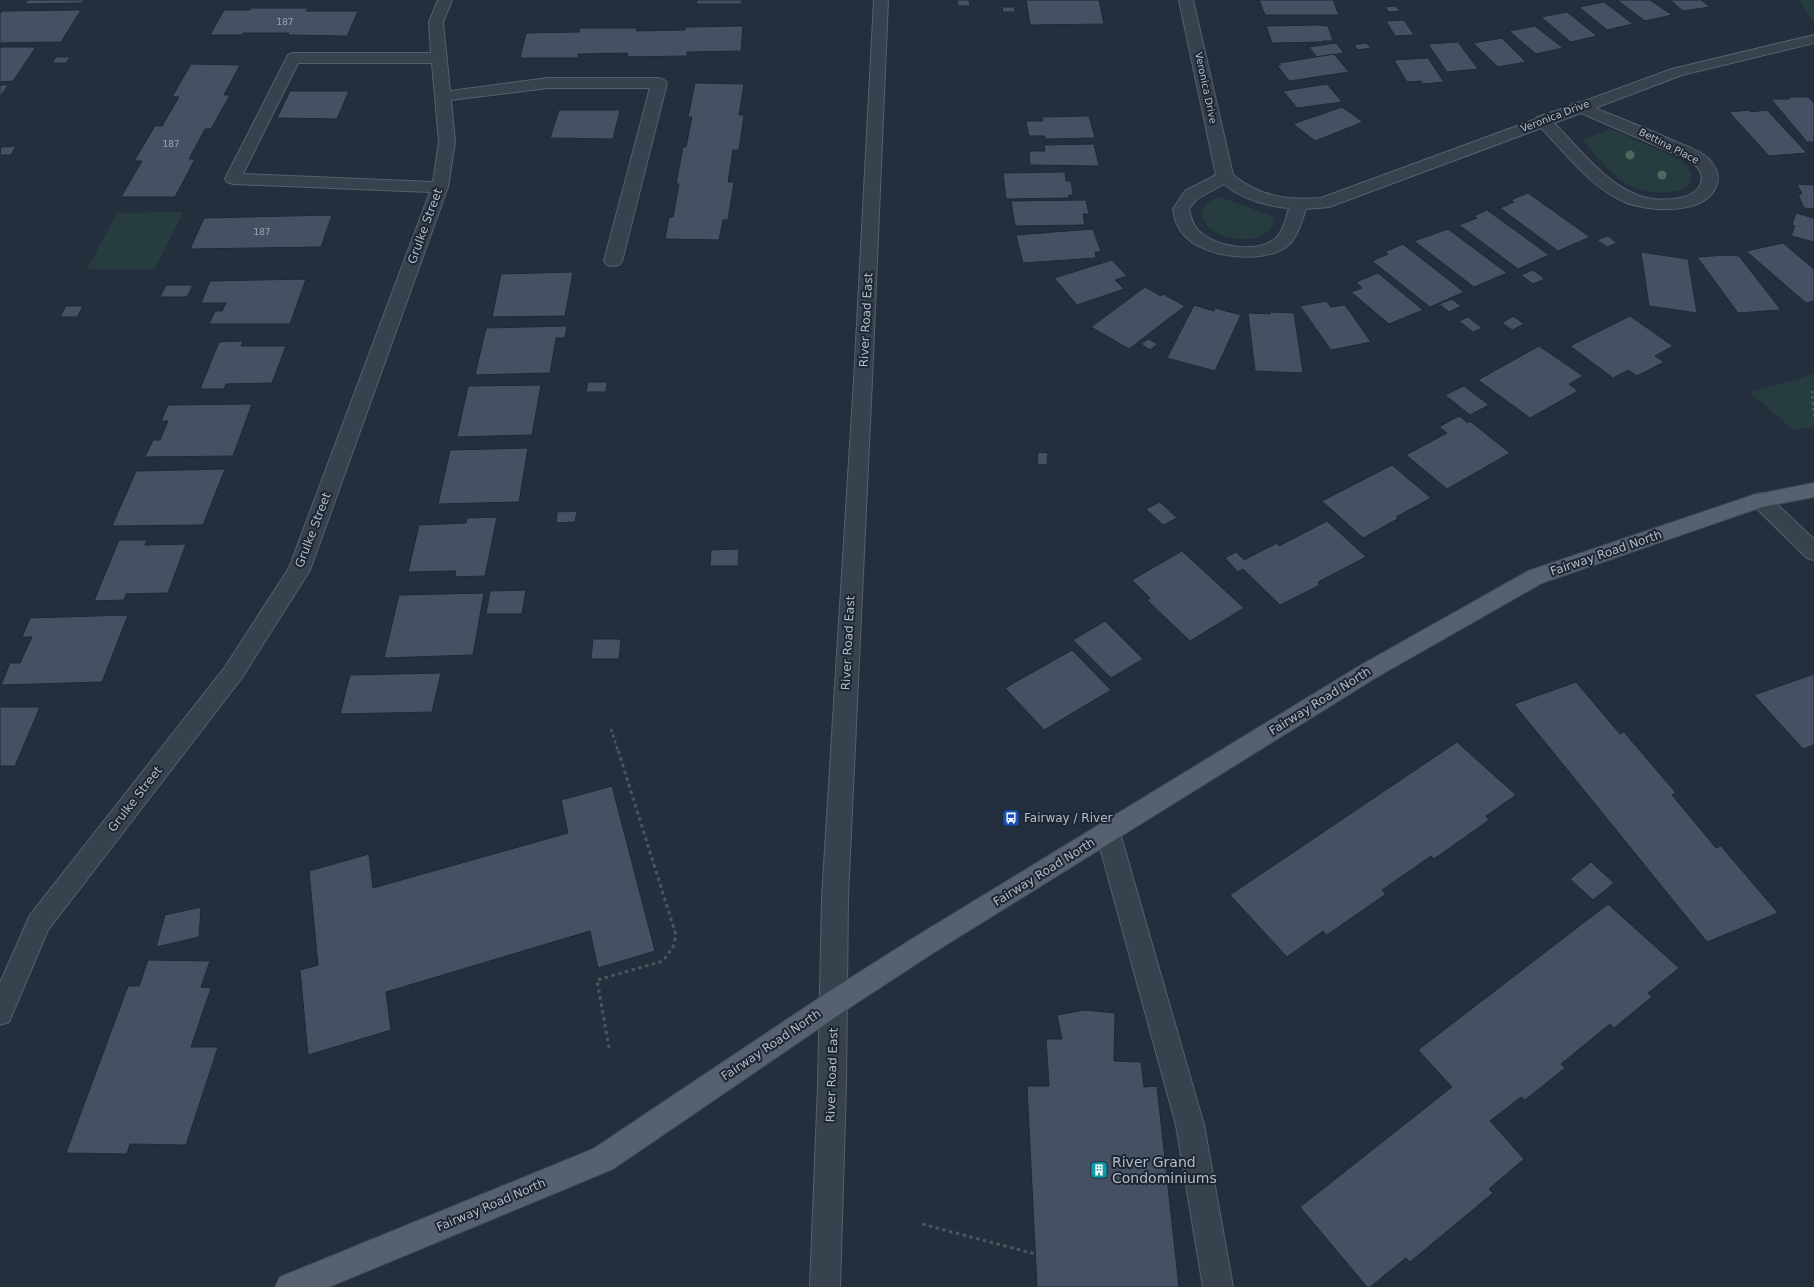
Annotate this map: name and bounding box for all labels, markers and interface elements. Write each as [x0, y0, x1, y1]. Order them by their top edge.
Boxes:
house number: 187 [276, 17, 294, 27]
street label: Veronica Drive [1193, 51, 1219, 125]
street label: Veronica Drive [1519, 98, 1591, 134]
street label: Bettina Place [1637, 126, 1701, 166]
house number: 187 [162, 139, 180, 149]
street label: Grulke Street [405, 186, 445, 266]
house number: 187 [253, 227, 271, 237]
street label: River Road East [857, 272, 875, 368]
street label: Grulke Street [292, 490, 334, 570]
street label: Fairway Road North [1548, 527, 1664, 579]
street label: River Road East [839, 595, 857, 691]
street label: Fairway Road North [1267, 664, 1373, 738]
street label: Grulke Street [105, 763, 165, 835]
bus stop icon: Fairway / River [1001, 808, 1021, 828]
place label: Fairway / River [1024, 811, 1113, 825]
street label: Fairway Road North [991, 835, 1097, 909]
street label: Fairway Road North [719, 1006, 823, 1084]
street label: River Road East [823, 1027, 841, 1123]
place label: River Grand Condominiums [1112, 1154, 1217, 1186]
building icon: River Grand Condominiums [1089, 1160, 1109, 1180]
street label: Fairway Road North [434, 1176, 548, 1234]

